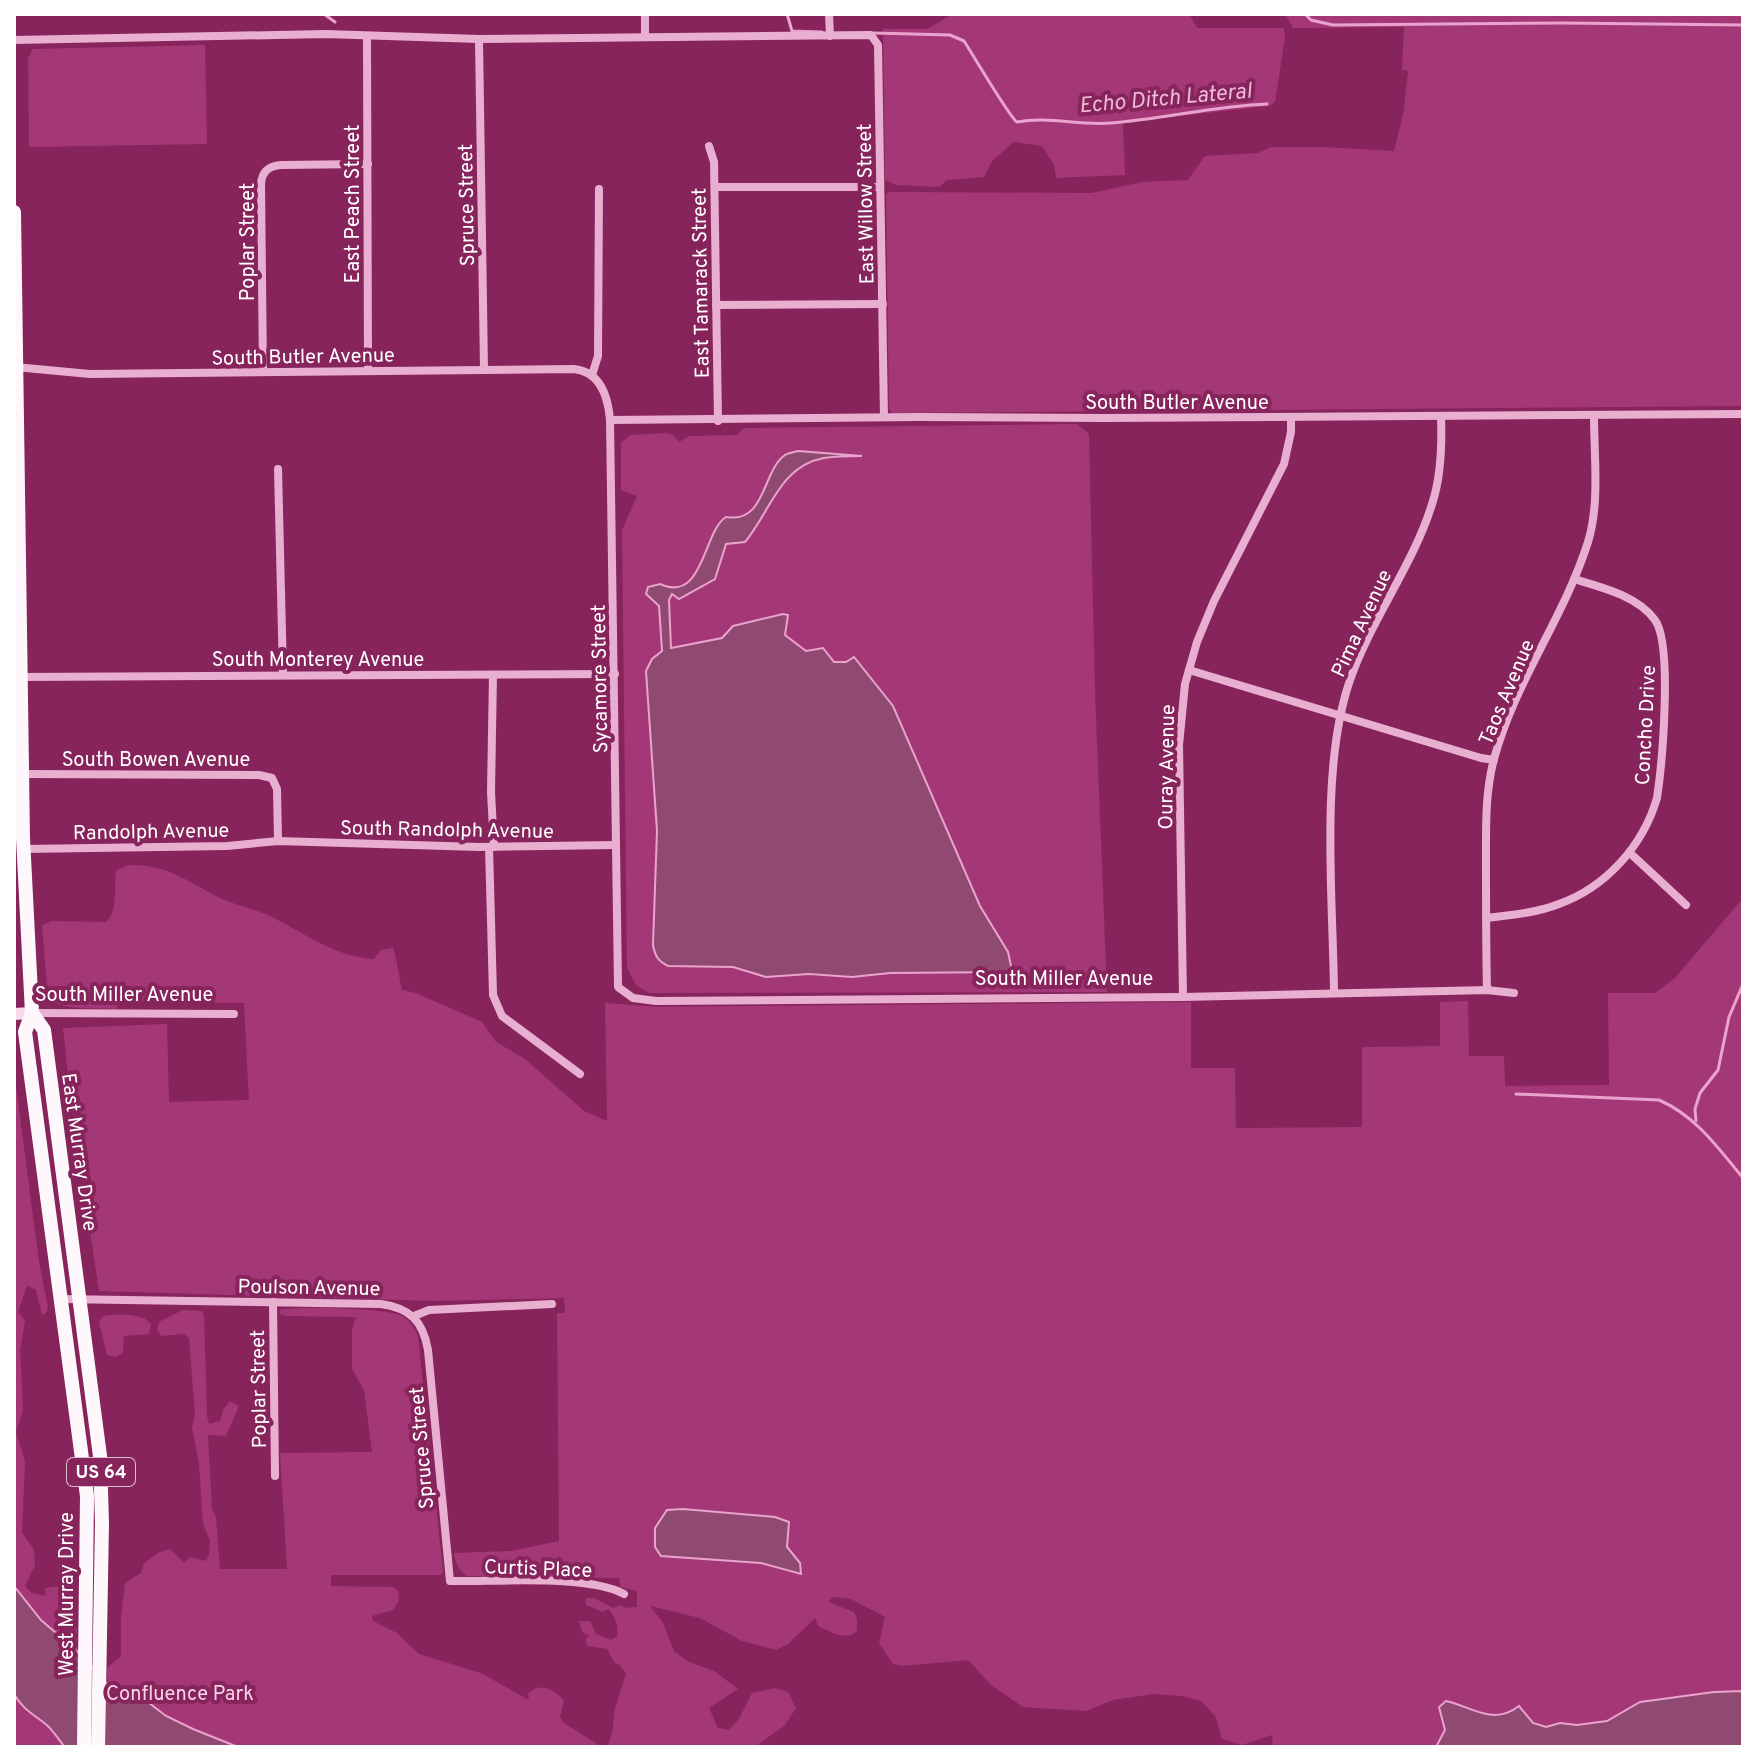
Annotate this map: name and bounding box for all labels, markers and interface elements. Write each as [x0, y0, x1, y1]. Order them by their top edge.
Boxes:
water label: Echo Ditch Lateral [1078, 78, 1254, 120]
street label: East Willow Street [853, 123, 881, 285]
street label: East Peach Street [341, 125, 367, 284]
street label: Spruce Street [454, 143, 482, 266]
street label: Poplar Street [236, 183, 262, 301]
street label: East Tamarack Street [687, 187, 717, 378]
street label: South Butler Avenue [211, 343, 395, 373]
street label: South Butler Avenue [1085, 391, 1269, 417]
street label: Pima Avenue [1327, 566, 1399, 682]
street label: Sycamore Street [587, 604, 615, 754]
street label: Taos Avenue [1474, 636, 1542, 750]
street label: South Monterey Avenue [212, 648, 424, 674]
street label: Concho Drive [1631, 664, 1663, 786]
street label: Ouray Avenue [1154, 704, 1182, 830]
street label: South Bowen Avenue [62, 748, 250, 774]
street label: South Randolph Avenue [340, 816, 554, 846]
street label: Randolph Avenue [73, 819, 229, 847]
street label: South Miller Avenue [975, 967, 1153, 993]
street label: South Miller Avenue [35, 983, 213, 1009]
street label: East Murray Drive [54, 1071, 102, 1233]
street label: Poulson Avenue [237, 1275, 380, 1303]
street label: Poplar Street [246, 1329, 274, 1448]
street label: Spruce Street [405, 1386, 441, 1510]
road number: US 64 [67, 1458, 135, 1486]
street label: West Murray Drive [55, 1512, 81, 1676]
street label: Curtis Place [483, 1555, 593, 1585]
park label: Confluence Park [106, 1682, 254, 1708]

